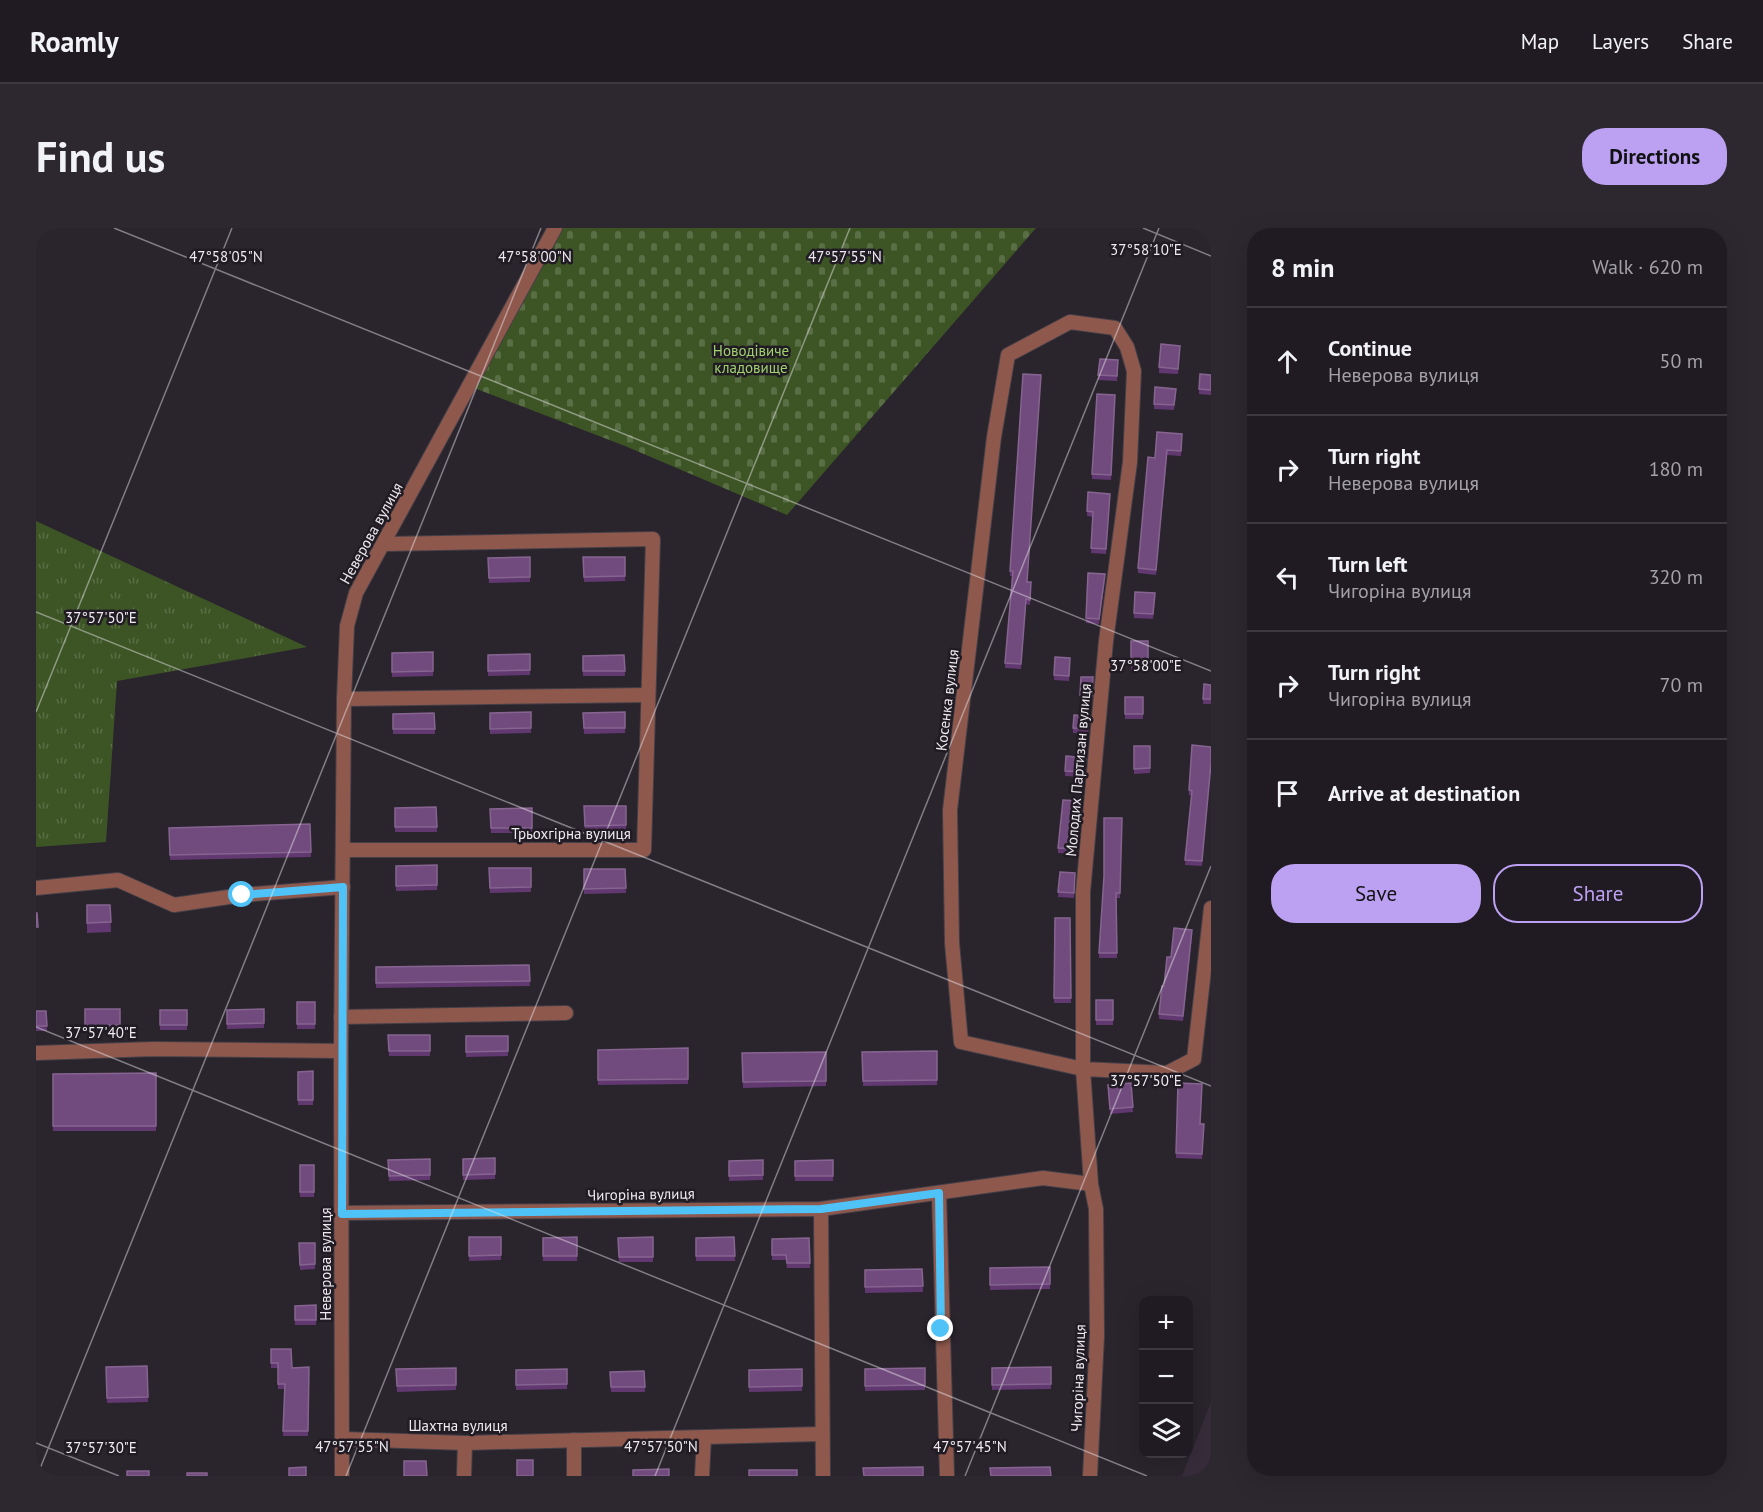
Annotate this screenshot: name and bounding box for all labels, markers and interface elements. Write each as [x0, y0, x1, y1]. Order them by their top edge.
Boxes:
text: Roamly [30, 23, 119, 60]
text: Map [1521, 28, 1559, 55]
text: Layers [1592, 28, 1649, 55]
text: Share [1682, 28, 1733, 55]
button: Directions [1582, 128, 1727, 185]
text: Find us [36, 129, 165, 184]
text: 37°58'10"E [1110, 240, 1182, 259]
text: 47°58'05"N [189, 247, 263, 266]
text: 47°58'00"N [498, 247, 572, 266]
text: 47°57'55"N [808, 247, 882, 266]
text: 8 min [1271, 251, 1334, 284]
text: Walk · 620 m [1592, 254, 1703, 280]
text: Continue [1328, 334, 1412, 362]
park label: Новодівиче кладовище [713, 341, 789, 377]
icon: ahead [1271, 345, 1304, 378]
text: 50 m [1660, 348, 1703, 374]
text: Неверова вулиця [1328, 362, 1479, 388]
text: Turn right [1328, 442, 1420, 470]
icon: right [1271, 453, 1304, 486]
text: 180 m [1649, 456, 1703, 482]
text: Неверова вулиця [1328, 470, 1479, 496]
street label: Неверова вулиця [335, 479, 407, 587]
text: Turn left [1328, 550, 1408, 578]
icon: left [1271, 561, 1304, 594]
text: 320 m [1649, 564, 1703, 590]
text: Чигоріна вулиця [1328, 578, 1472, 604]
text: 37°57'50"E [65, 608, 137, 627]
street label: Косенка вулиця [931, 648, 963, 752]
text: 37°58'00"E [1110, 656, 1182, 675]
text: Turn right [1328, 658, 1420, 686]
icon: right [1271, 669, 1304, 702]
text: 70 m [1660, 672, 1703, 698]
street label: Молодих Партизан вулиця [1061, 683, 1095, 857]
text: Чигоріна вулиця [1328, 686, 1472, 712]
icon: arrive [1271, 777, 1304, 810]
text: Arrive at destination [1328, 779, 1520, 807]
street label: Трьохгірна вулиця [511, 824, 631, 843]
button: Save [1271, 864, 1481, 923]
button: Share [1493, 864, 1703, 923]
route start [228, 881, 254, 907]
text: 37°57'40"E [65, 1023, 137, 1042]
text: 37°57'50"E [1110, 1071, 1182, 1090]
street label: Чигоріна вулиця [587, 1184, 695, 1204]
street label: Неверова вулиця [316, 1207, 335, 1321]
map controls [1139, 1296, 1193, 1458]
button: + [1139, 1296, 1193, 1350]
route end [927, 1315, 953, 1341]
street label: Чигоріна вулиця [1067, 1324, 1089, 1432]
button: − [1139, 1350, 1193, 1404]
button: layers [1139, 1404, 1193, 1458]
street label: Шахтна вулиця [408, 1416, 508, 1435]
text: 47°57'55"N [315, 1437, 389, 1456]
text: 47°57'50"N [624, 1437, 698, 1456]
text: 47°57'45"N [933, 1437, 1007, 1456]
text: 37°57'30"E [65, 1438, 137, 1457]

